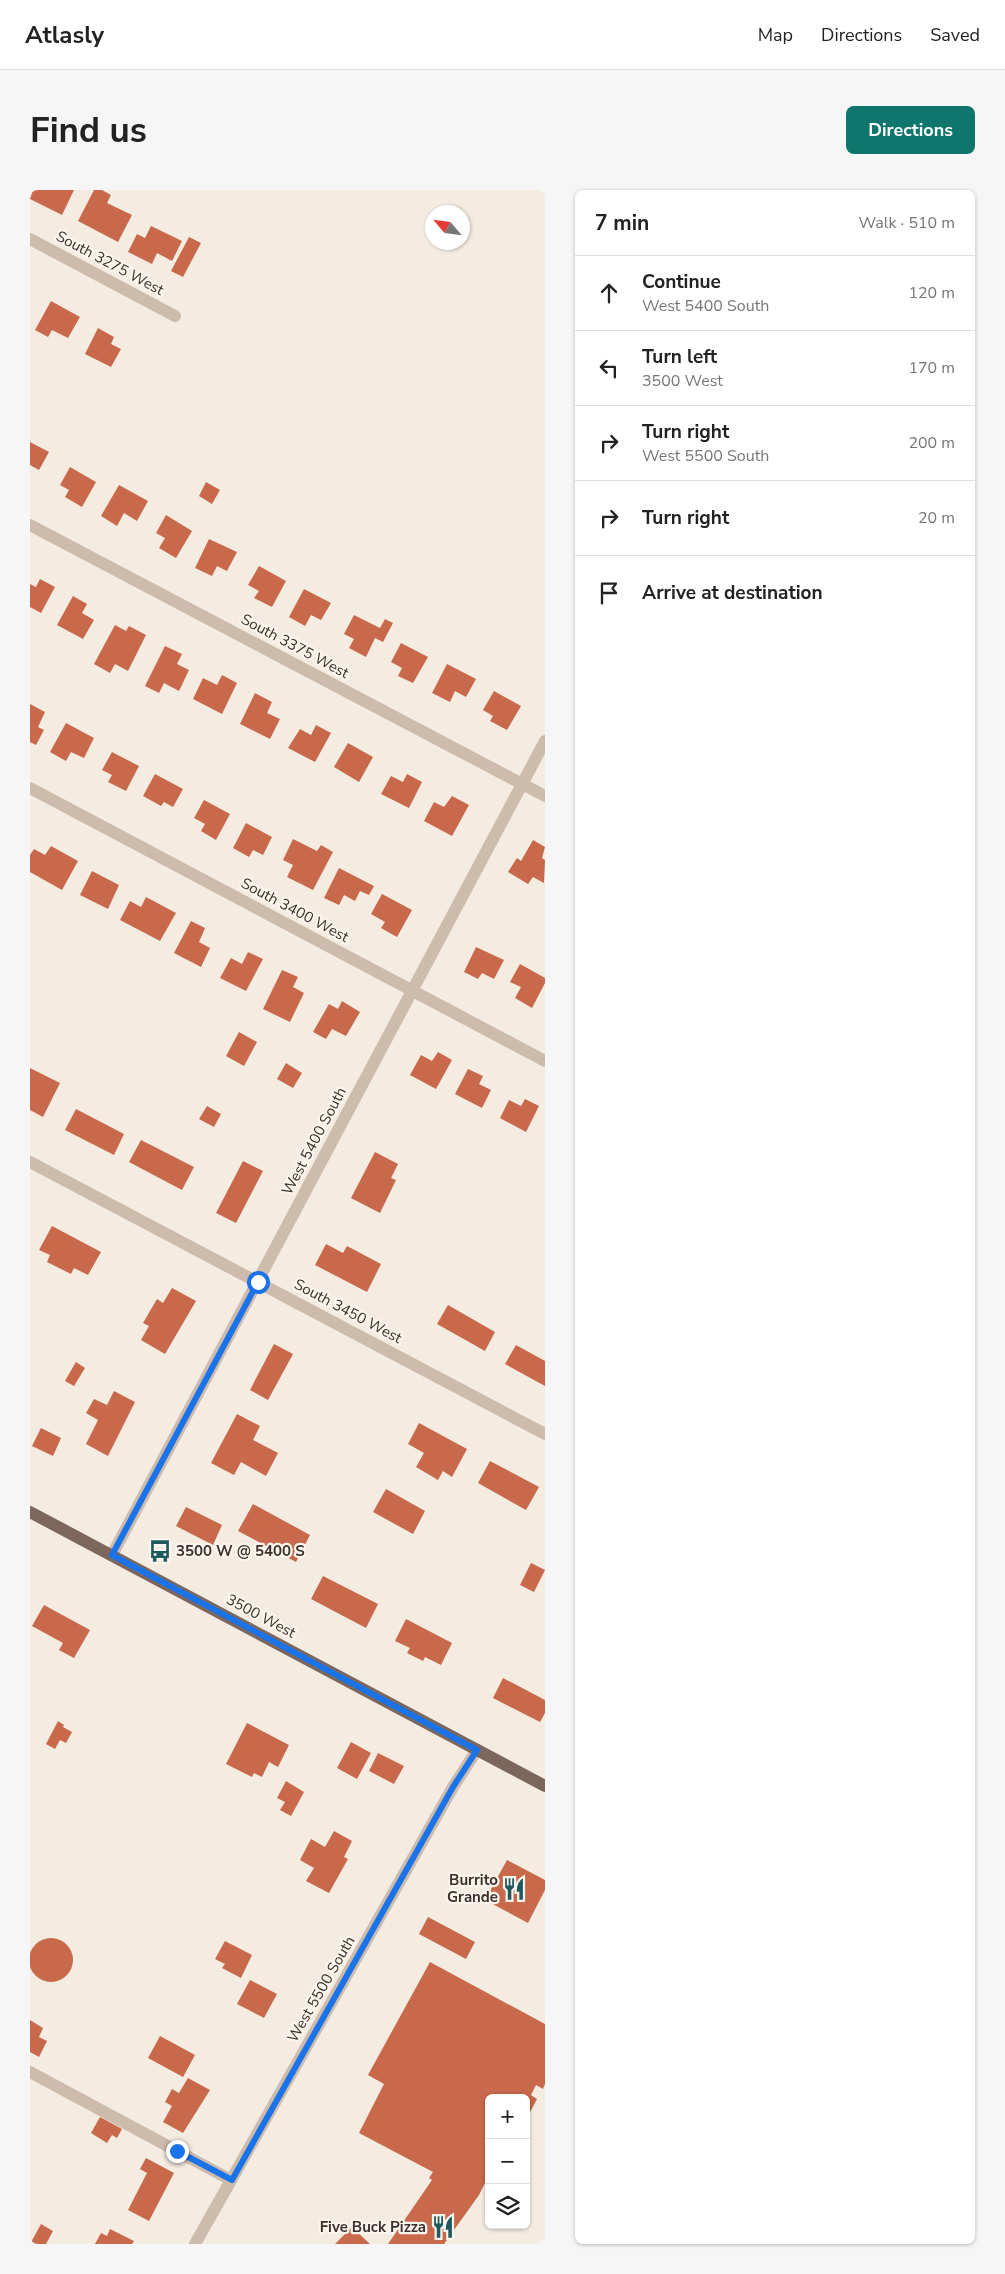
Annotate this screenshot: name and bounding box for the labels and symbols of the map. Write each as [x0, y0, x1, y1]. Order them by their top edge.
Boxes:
north arrow [425, 205, 470, 250]
street label: South 3275 West [53, 226, 168, 300]
street label: South 3375 West [238, 609, 353, 683]
street label: South 3400 West [238, 873, 353, 947]
street label: West 5400 South [277, 1084, 351, 1198]
route start [247, 1271, 270, 1294]
street label: South 3450 West [291, 1274, 406, 1348]
bus stop icon: 3500 W @ 5400 S [147, 1538, 173, 1564]
place label: 3500 W @ 5400 S [176, 1541, 305, 1561]
street label: 3500 West [223, 1589, 300, 1643]
place label: Burrito Grande [447, 1870, 498, 1907]
restaurant icon: Burrito Grande [501, 1876, 527, 1902]
street label: West 5500 South [282, 1932, 360, 2046]
route end [166, 2140, 189, 2163]
restaurant icon: Five Buck Pizza [430, 2214, 456, 2240]
place label: Five Buck Pizza [320, 2217, 426, 2237]

